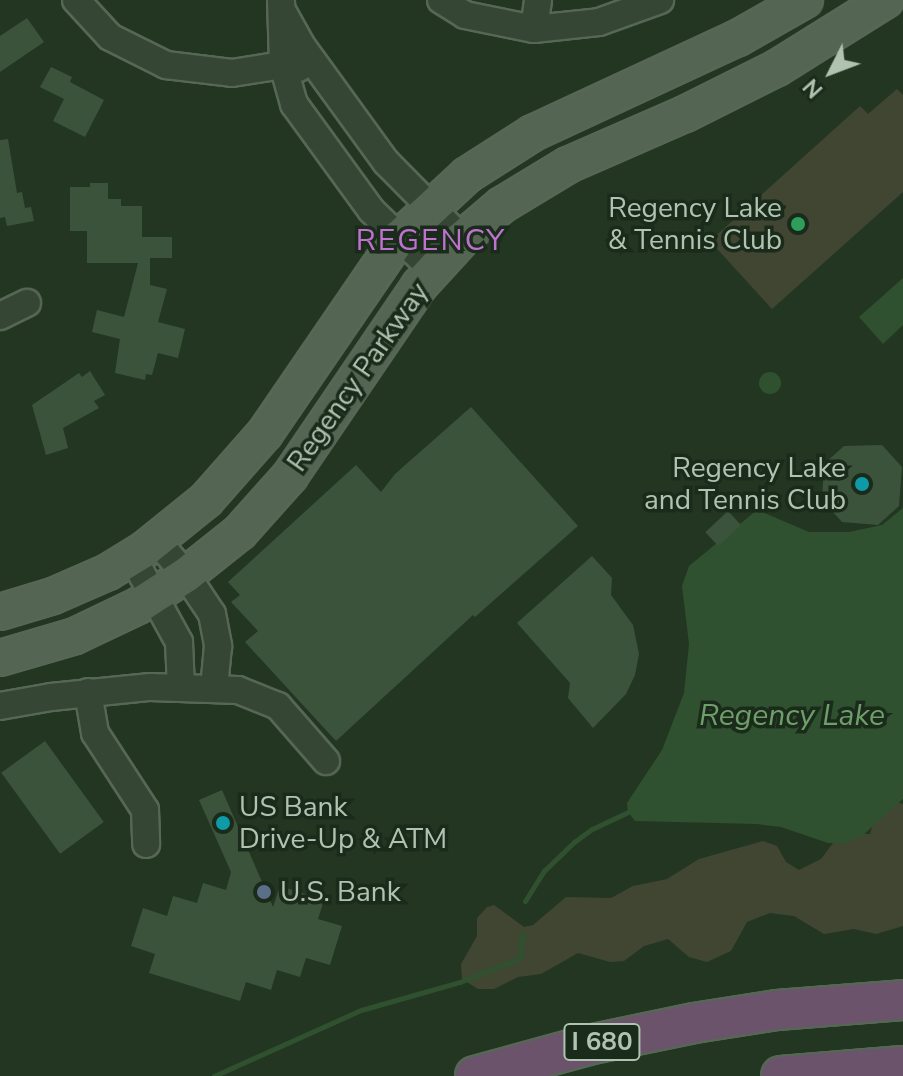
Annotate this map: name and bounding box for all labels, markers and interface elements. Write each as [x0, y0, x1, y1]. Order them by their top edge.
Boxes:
north arrow [791, 32, 871, 112]
text: N [797, 72, 830, 104]
place label: Regency Lake & Tennis Club [608, 191, 782, 257]
marker: Regency Lake & Tennis Club [789, 215, 807, 233]
district label: REGENCY [356, 223, 506, 259]
street label: Regency Parkway [280, 276, 436, 478]
place label: Regency Lake and Tennis Club [644, 451, 846, 517]
marker: Regency Lake and Tennis Club [853, 475, 871, 493]
water label: Regency Lake [699, 698, 885, 734]
place label: US Bank Drive-Up & ATM [239, 790, 447, 856]
marker: US Bank Drive-Up & ATM [214, 814, 232, 832]
place label: U.S. Bank [280, 875, 401, 909]
marker: U.S. Bank [255, 883, 273, 901]
road number: I 680 [562, 1020, 642, 1064]

